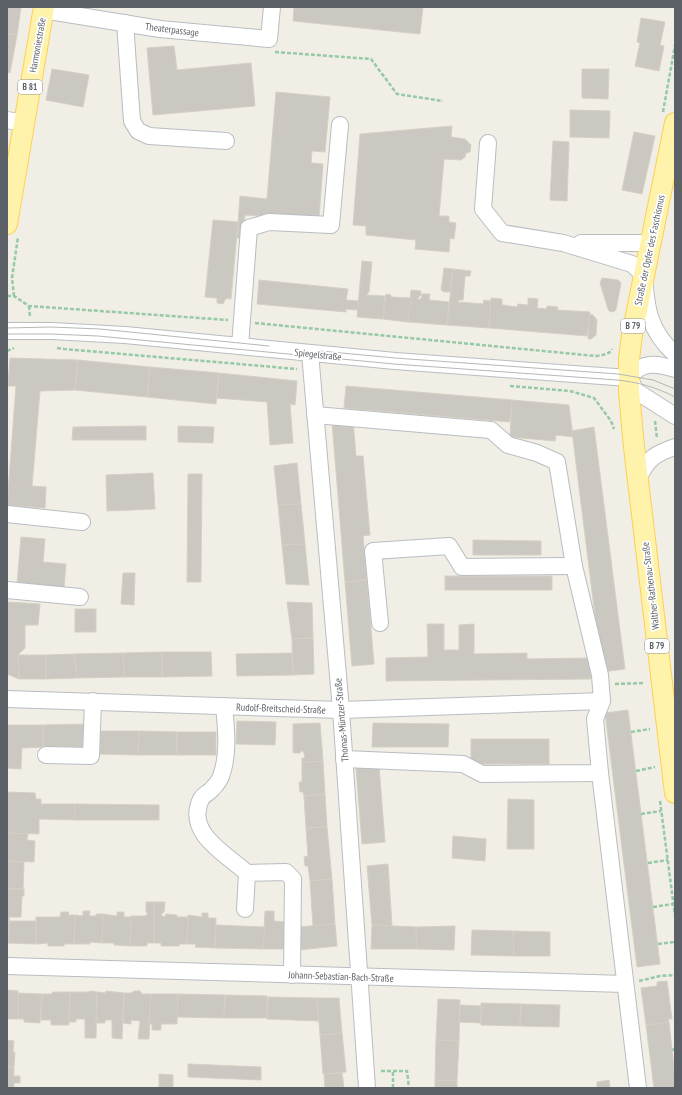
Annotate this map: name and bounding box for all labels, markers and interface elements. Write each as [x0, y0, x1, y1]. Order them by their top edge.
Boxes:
street label: Harmoniestraße [26, 17, 49, 74]
street label: Theaterpassage [144, 20, 200, 39]
road number: B 81 [18, 80, 42, 94]
street label: Straße der Opfer des Faschismus [631, 193, 668, 307]
road number: B 79 [621, 319, 645, 333]
street label: Spiegelstraße [294, 346, 342, 363]
street label: Walther-Rathenau-Straße [639, 541, 662, 630]
road number: B 79 [645, 639, 669, 653]
street label: Thomas-Müntzer-Straße [331, 678, 352, 762]
street label: Rudolf-Breitscheid-Straße [236, 700, 326, 717]
street label: Johann-Sebastian-Bach-Straße [287, 968, 394, 985]

